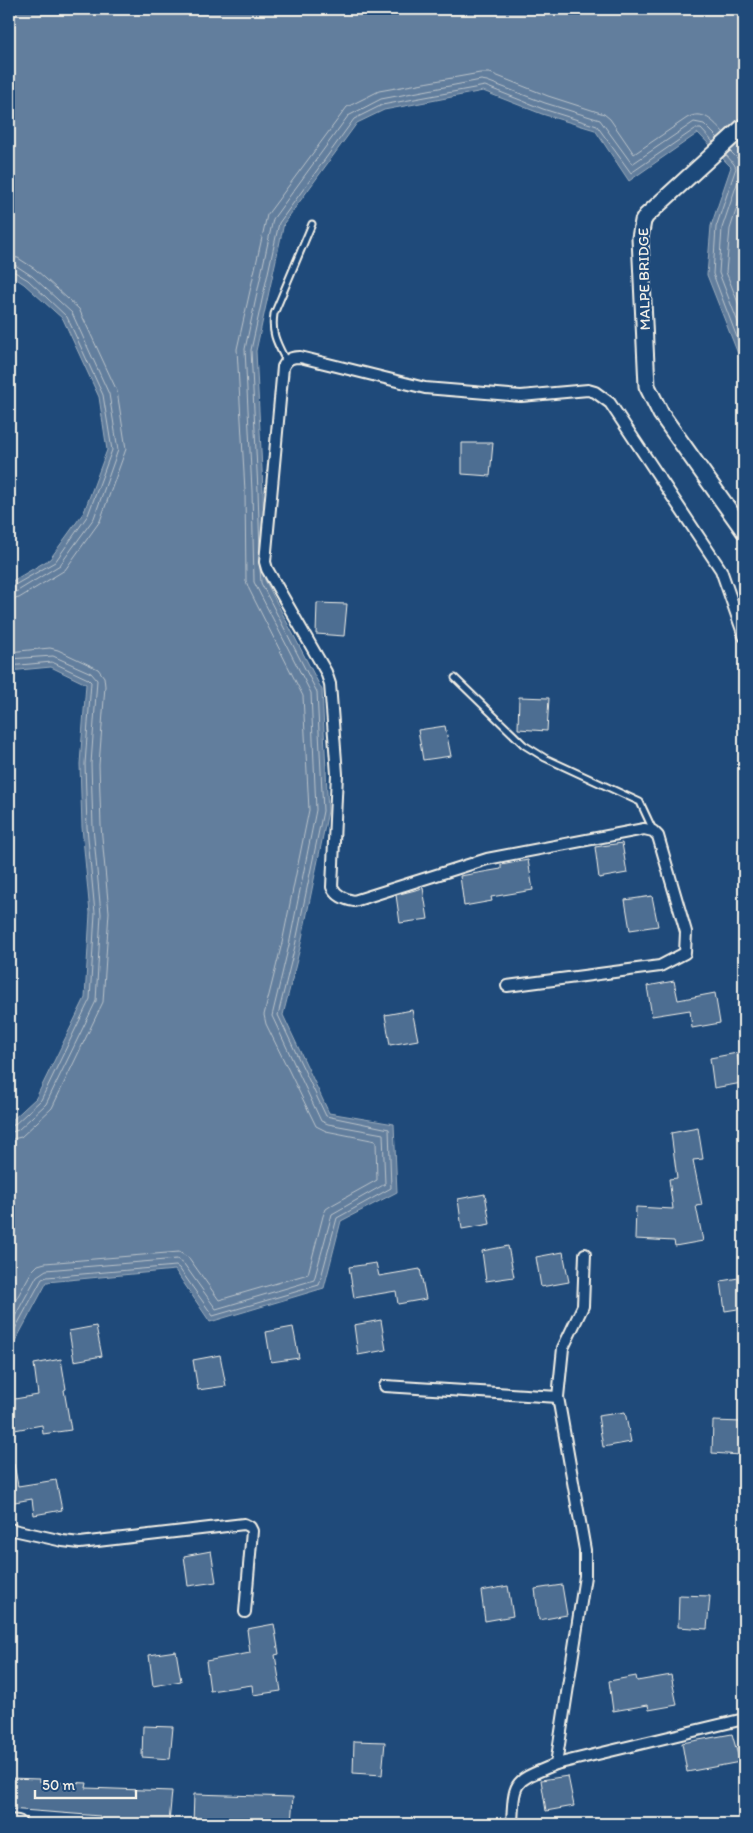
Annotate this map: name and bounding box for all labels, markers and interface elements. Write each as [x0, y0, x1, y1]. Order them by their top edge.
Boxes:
street label: MALPE BRIDGE [634, 228, 654, 330]
scale bar [35, 1768, 136, 1800]
text: 50 m [42, 1776, 75, 1794]

